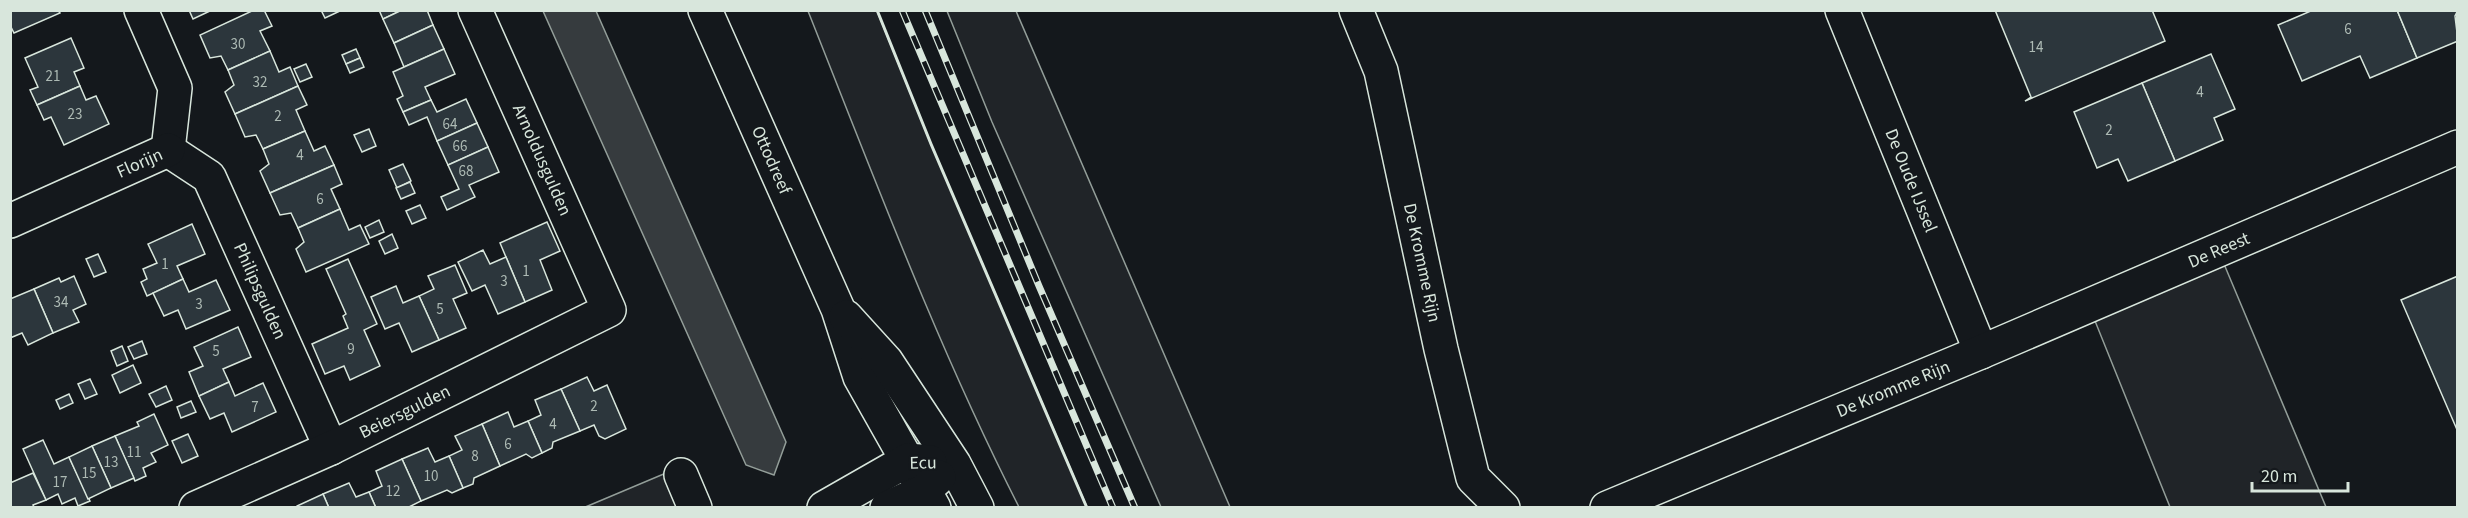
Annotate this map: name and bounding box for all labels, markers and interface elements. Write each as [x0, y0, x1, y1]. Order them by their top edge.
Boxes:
house number: 6 [2344, 19, 2352, 40]
house number: 30 [231, 34, 245, 55]
house number: 14 [2029, 37, 2044, 58]
house number: 21 [46, 66, 60, 87]
house number: 32 [253, 72, 267, 93]
house number: 4 [2196, 82, 2204, 103]
street label: Arnoldusgulden [506, 100, 578, 220]
house number: 23 [68, 104, 82, 125]
house number: 2 [274, 106, 282, 127]
house number: 64 [443, 114, 458, 135]
house number: 2 [2105, 120, 2113, 141]
street label: Ottodreef [746, 122, 798, 199]
street label: De Oude IJssel [1879, 125, 1944, 236]
house number: 66 [453, 136, 467, 157]
street label: Florijn [112, 142, 167, 184]
house number: 4 [296, 145, 304, 166]
house number: 68 [459, 161, 473, 182]
house number: 6 [316, 189, 324, 210]
street label: De Kromme Rijn [1397, 201, 1447, 325]
street label: De Reest [2184, 226, 2253, 274]
street label: Philipsgulden [228, 239, 293, 343]
house number: 1 [161, 254, 169, 275]
house number: 1 [522, 261, 530, 282]
house number: 3 [500, 271, 508, 292]
house number: 34 [54, 292, 69, 313]
house number: 3 [195, 294, 203, 315]
house number: 5 [436, 299, 444, 320]
house number: 9 [347, 339, 355, 360]
house number: 5 [212, 341, 220, 362]
street label: De Kromme Rijn [1832, 354, 1954, 424]
street label: Beiersgulden [355, 378, 455, 445]
house number: 2 [590, 396, 598, 417]
house number: 7 [251, 397, 259, 418]
house number: 4 [549, 414, 557, 435]
house number: 6 [504, 434, 512, 455]
house number: 11 [127, 442, 141, 463]
house number: 8 [471, 446, 479, 467]
street label: Ecu [909, 450, 937, 476]
house number: 13 [104, 452, 118, 473]
scale bar [2252, 455, 2348, 493]
house number: 15 [82, 463, 96, 484]
text: 20 m [2261, 464, 2297, 489]
house number: 10 [424, 466, 438, 487]
house number: 17 [53, 472, 67, 493]
house number: 12 [386, 481, 400, 502]

